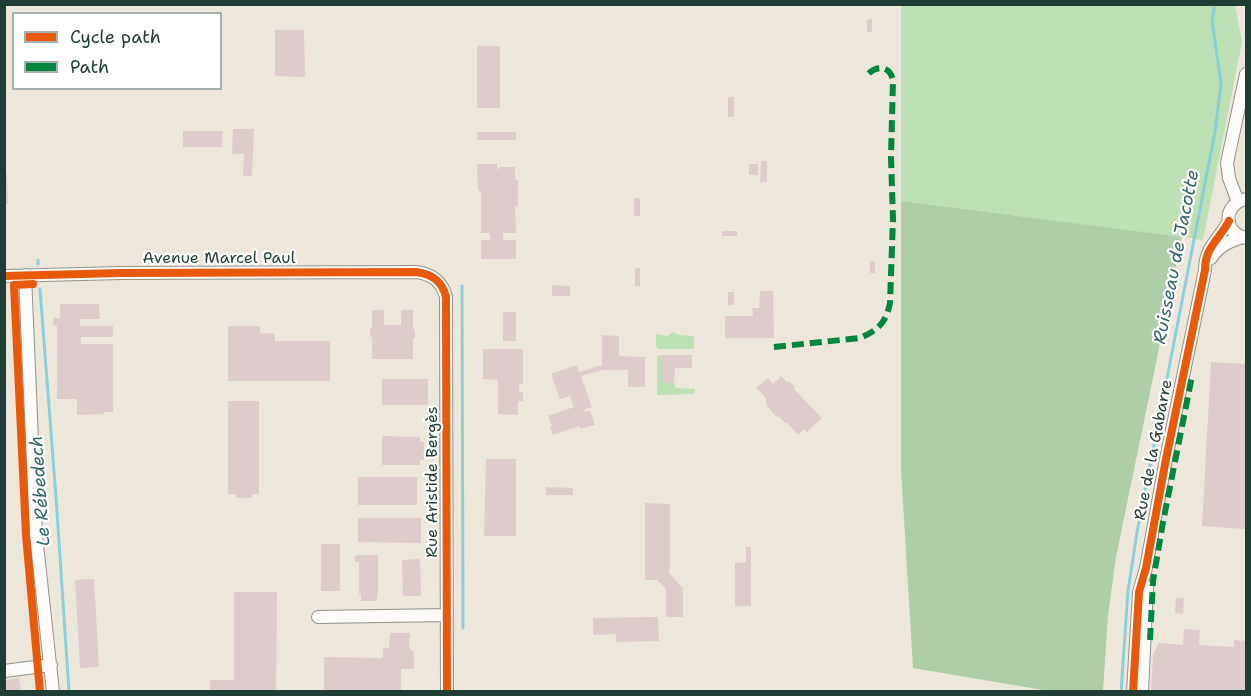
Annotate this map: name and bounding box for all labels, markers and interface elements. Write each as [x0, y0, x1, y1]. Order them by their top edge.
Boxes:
legend [12, 12, 222, 90]
text: Cycle path [70, 25, 161, 49]
text: Path [70, 55, 109, 79]
water label: Ruisseau de Jacotte [1149, 168, 1205, 346]
street label: Avenue Marcel Paul [142, 249, 296, 269]
street label: Rue de la Gabarre [1131, 378, 1177, 522]
street label: Rue Aristide Bergès [423, 406, 443, 558]
water label: Le Rébedech [26, 435, 56, 547]

